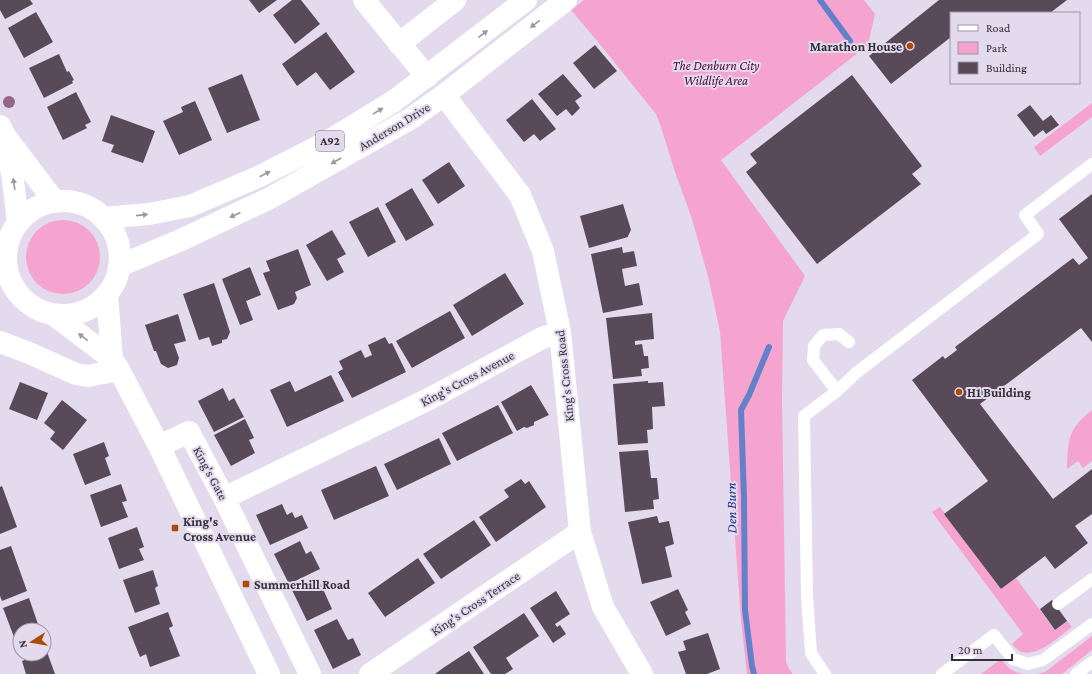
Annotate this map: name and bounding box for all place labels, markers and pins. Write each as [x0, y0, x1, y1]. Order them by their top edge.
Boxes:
place label: Marathon House [810, 39, 902, 54]
marker: Marathon House [905, 41, 915, 51]
place label: H1 Building [967, 385, 1031, 400]
marker: H1 Building [954, 387, 964, 397]
place label: King's Cross Avenue [183, 514, 256, 544]
marker: King's Cross Avenue [170, 523, 180, 533]
place label: Summerhill Road [254, 577, 350, 592]
marker: Summerhill Road [241, 579, 251, 589]

